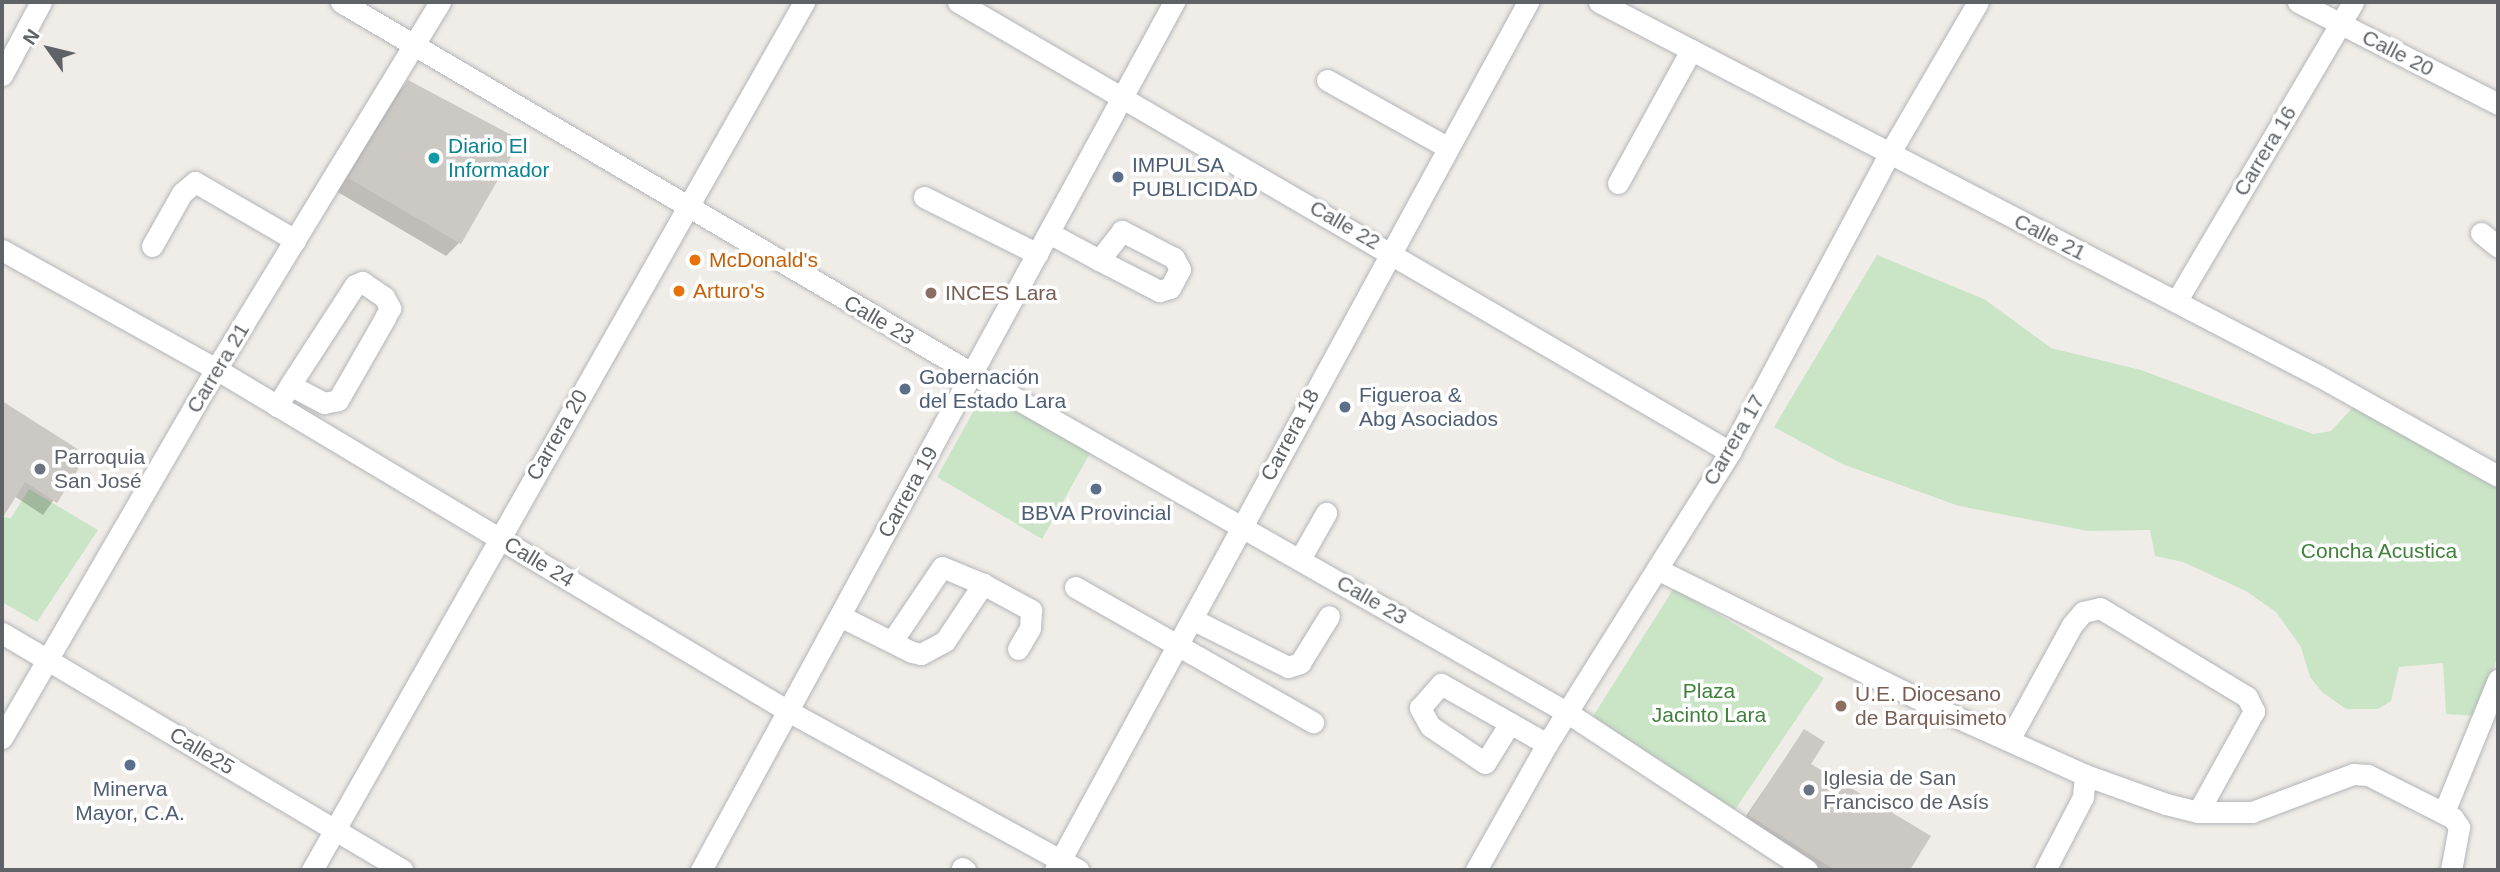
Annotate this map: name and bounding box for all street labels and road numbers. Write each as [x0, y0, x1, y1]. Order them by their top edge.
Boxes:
street label: Calle 20 [2358, 24, 2438, 82]
street label: Carrera 16 [2228, 101, 2302, 201]
street label: Calle 22 [1305, 195, 1385, 255]
street label: Calle 21 [2010, 208, 2090, 266]
street label: Calle 23 [839, 290, 919, 350]
street label: Carrera 21 [181, 318, 255, 418]
street label: Carrera 20 [521, 385, 593, 485]
street label: Carrera 18 [1255, 385, 1325, 485]
street label: Carrera 17 [1698, 390, 1770, 490]
street label: Carrera 19 [873, 442, 943, 542]
street label: Calle 24 [499, 531, 579, 593]
street label: Calle 23 [1332, 570, 1412, 630]
street label: Calle25 [165, 722, 239, 780]

